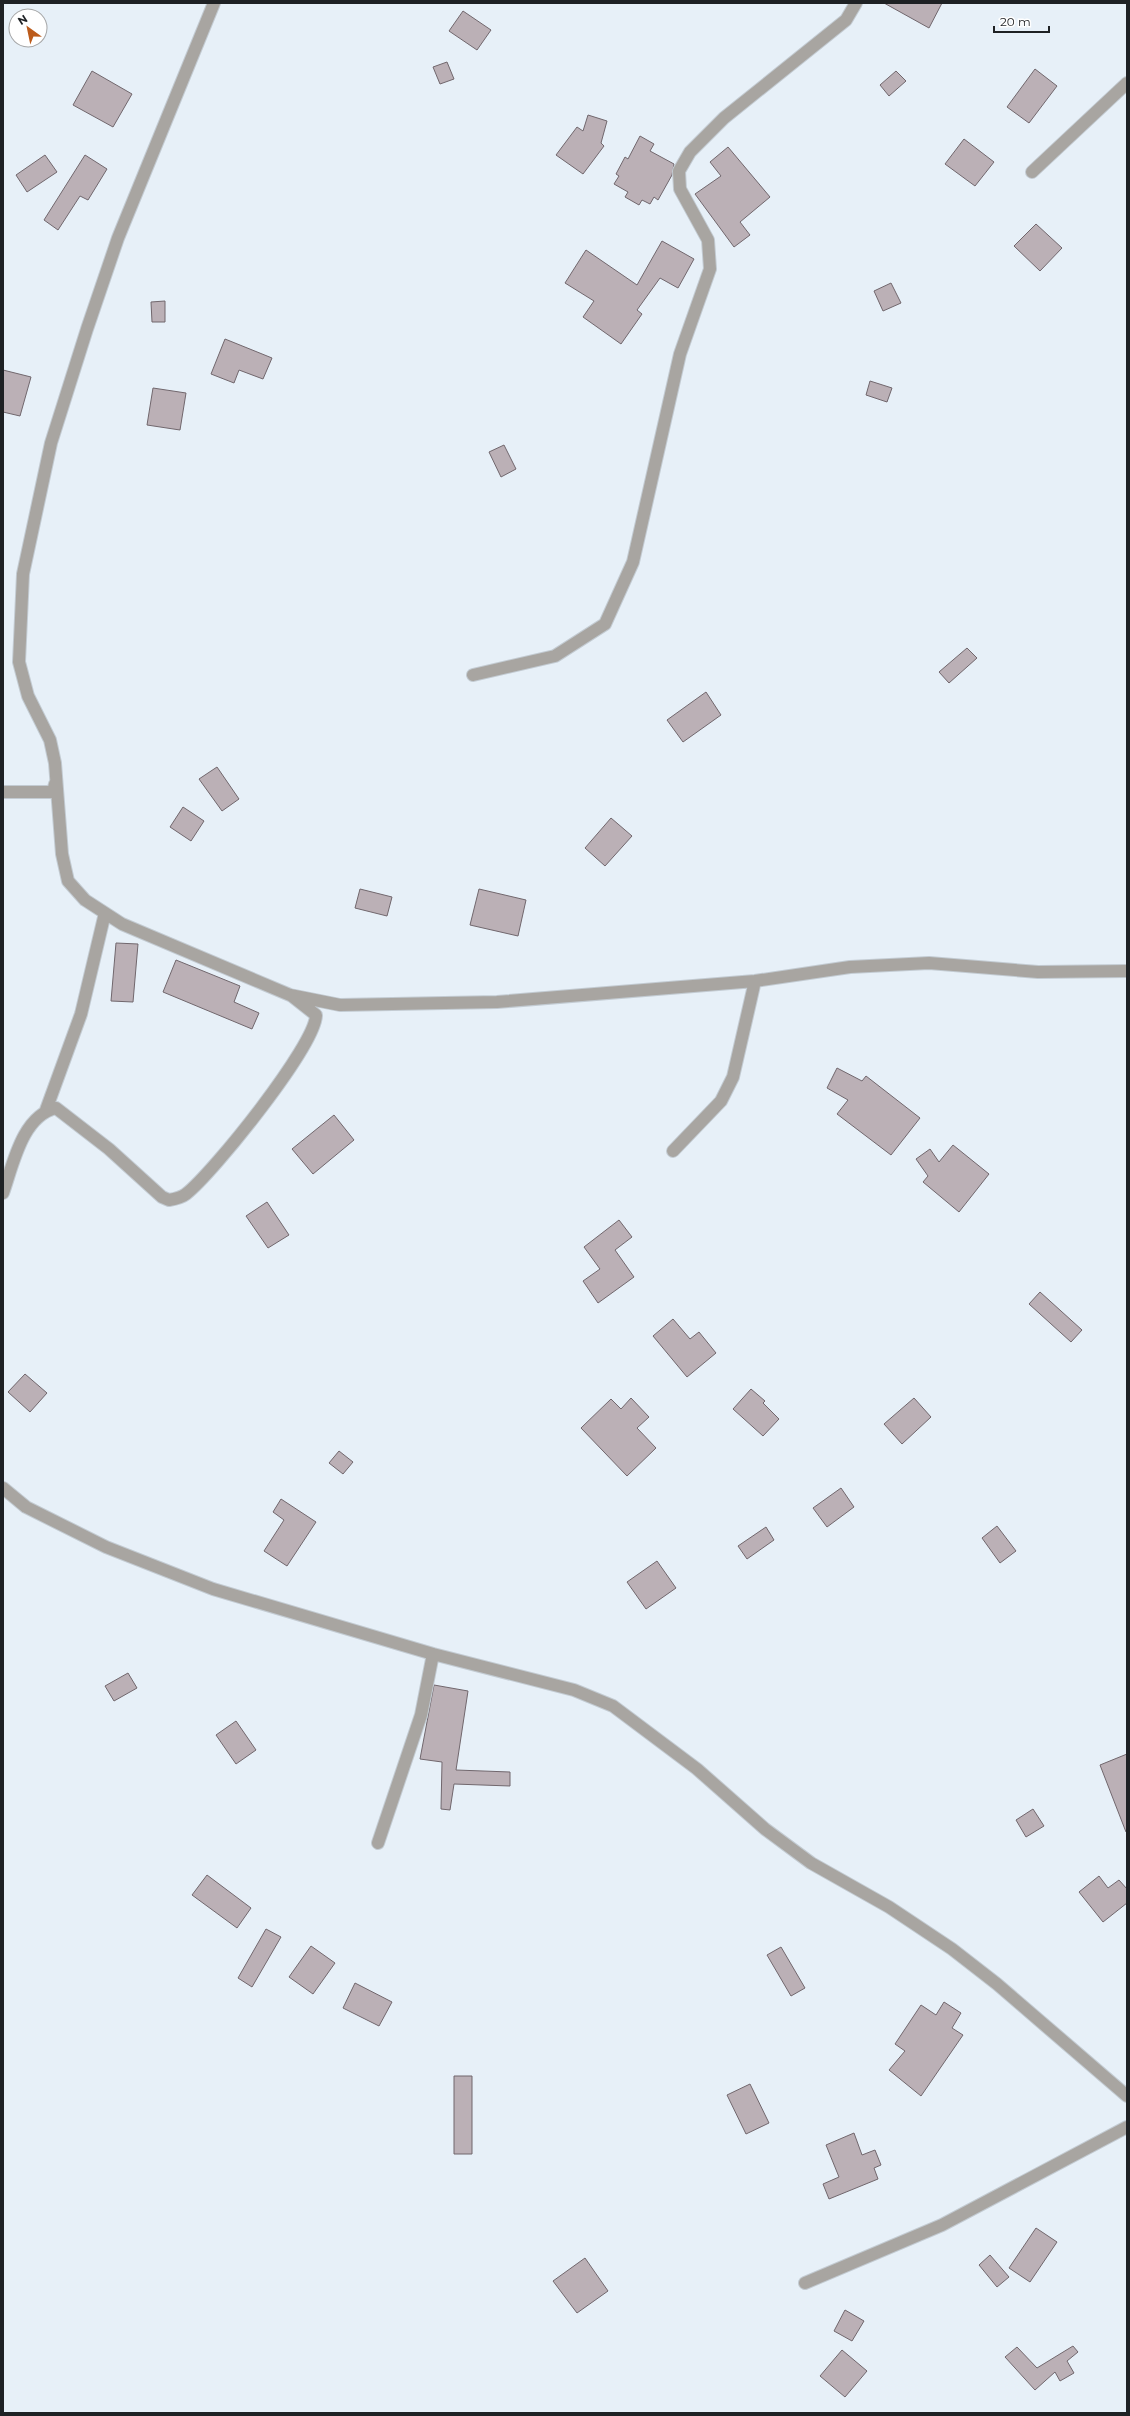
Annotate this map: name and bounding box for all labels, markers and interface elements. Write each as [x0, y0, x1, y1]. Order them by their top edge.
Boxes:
north arrow [8, 8, 48, 48]
scale bar [994, 8, 1049, 34]
text: N [15, 11, 30, 28]
text: 20 m [1000, 14, 1031, 29]

